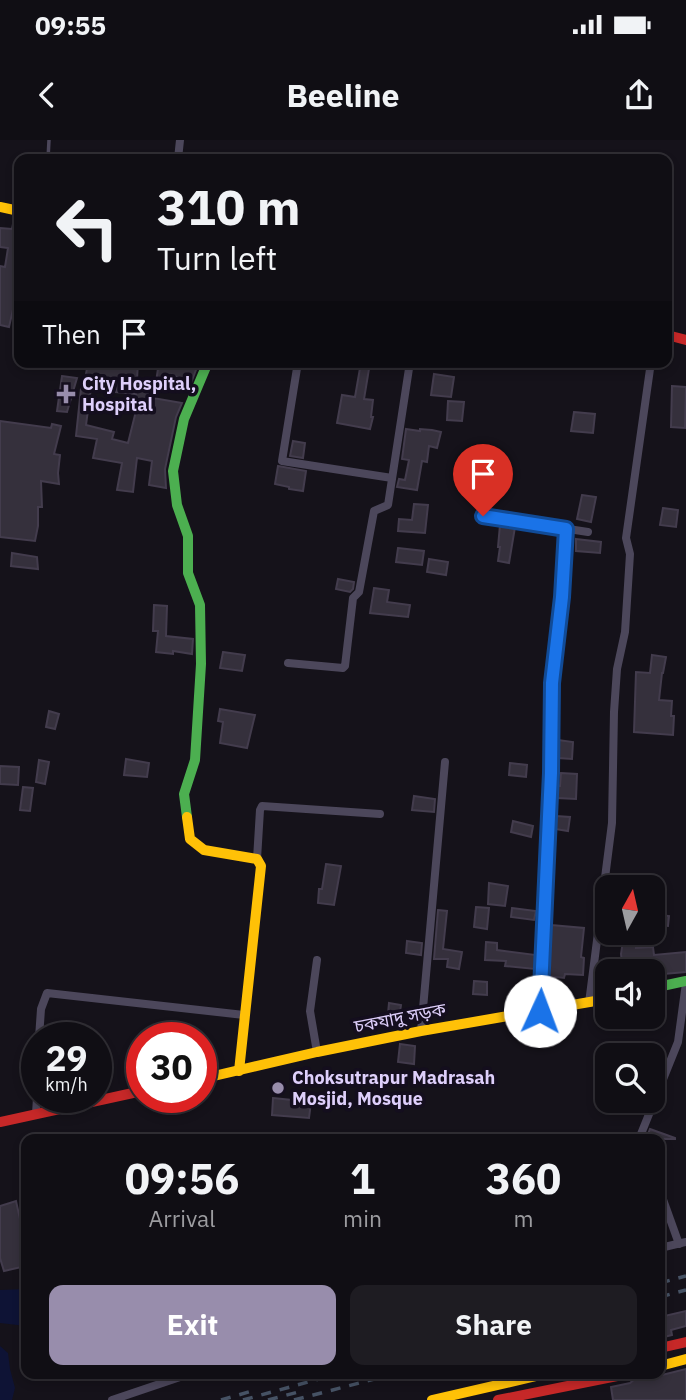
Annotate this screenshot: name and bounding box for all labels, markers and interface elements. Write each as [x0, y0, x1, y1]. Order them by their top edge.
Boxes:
text: 09:55 [35, 8, 106, 42]
text: Beeline [286, 74, 400, 116]
icon: back [28, 76, 66, 114]
icon: share [620, 76, 658, 114]
text: 310 m [157, 175, 301, 238]
icon: left [42, 182, 133, 273]
text: Turn left [157, 237, 277, 279]
icon: arrive [115, 315, 153, 353]
text: Then [42, 317, 101, 351]
place label: City Hospital, Hospital [82, 372, 196, 416]
marker: City Hospital, Hospital [56, 384, 76, 404]
pin [453, 444, 513, 516]
icon: arrive [464, 455, 502, 493]
north arrow [595, 875, 665, 945]
map controls [595, 875, 665, 1113]
button: sound [595, 959, 665, 1029]
position arrow [503, 974, 577, 1048]
street label: চকযাদু সড়ক [351, 997, 448, 1038]
speed limit sign: 30 [126, 1022, 217, 1113]
text: 29 [45, 1035, 88, 1081]
button: search [595, 1043, 665, 1113]
place label: Choksutrapur Madrasah Mosjid, Mosque [292, 1066, 495, 1110]
text: km/h [45, 1073, 88, 1096]
marker: Choksutrapur Madrasah Mosjid, Mosque [270, 1080, 286, 1096]
text: 09:56 [125, 1151, 239, 1206]
text: 1 [350, 1151, 375, 1206]
text: 360 [486, 1151, 561, 1206]
text: Arrival [149, 1203, 216, 1233]
text: min [343, 1203, 382, 1233]
text: m [513, 1203, 534, 1233]
button: Exit [49, 1285, 336, 1365]
button: Share [350, 1285, 637, 1365]

